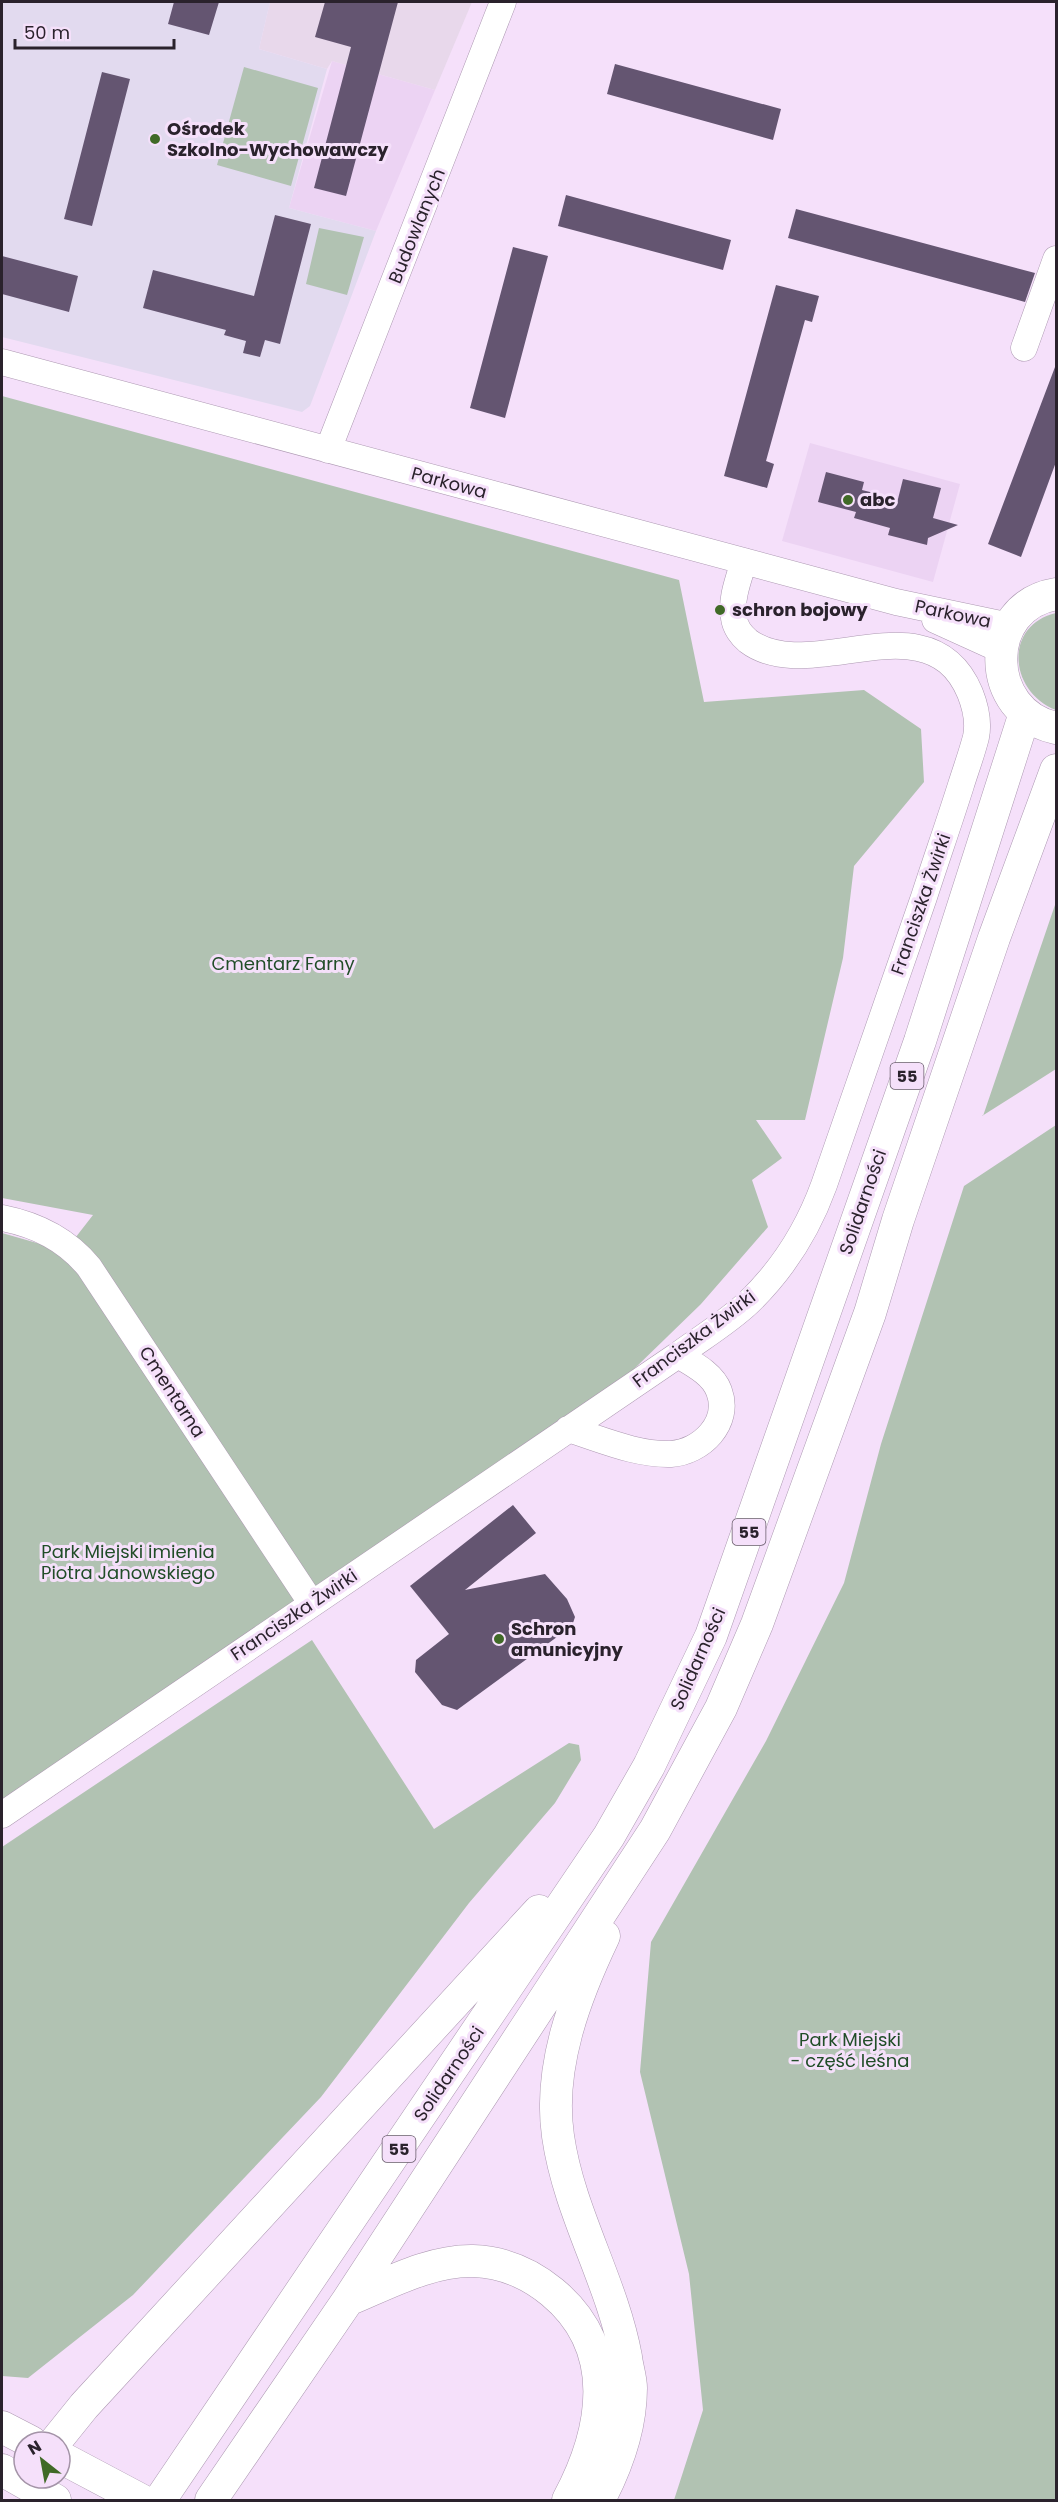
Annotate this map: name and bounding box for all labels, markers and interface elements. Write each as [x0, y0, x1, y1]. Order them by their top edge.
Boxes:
scale bar [15, 12, 174, 50]
text: 50 m [24, 20, 70, 45]
place label: Ośrodek Szkolno-Wychowawczy [167, 116, 389, 162]
marker: Ośrodek Szkolno-Wychowawczy [148, 132, 162, 146]
street label: Budowlanych [382, 165, 451, 287]
street label: Parkowa [409, 460, 490, 505]
place label: abc [860, 487, 895, 512]
marker: abc [841, 493, 855, 507]
street label: Parkowa [913, 593, 993, 634]
place label: schron bojowy [732, 597, 868, 622]
marker: schron bojowy [713, 603, 727, 617]
street label: Franciszka Żwirki [885, 830, 956, 978]
park label: Cmentarz Farny [211, 951, 355, 976]
road number: 55 [890, 1063, 924, 1089]
street label: Solidarności [833, 1146, 892, 1258]
street label: Franciszka Żwirki [627, 1284, 760, 1393]
street label: Cmentarna [134, 1341, 211, 1442]
road number: 55 [732, 1519, 766, 1545]
park label: Park Miejski imienia Piotra Janowskiego [41, 1539, 215, 1585]
street label: Franciszka Żwirki [225, 1563, 362, 1666]
street label: Solidarności [664, 1604, 731, 1714]
place label: Schron amunicyjny [511, 1616, 624, 1662]
marker: Schron amunicyjny [492, 1632, 506, 1646]
street label: Solidarności [408, 2021, 490, 2126]
park label: Park Miejski - część leśna [791, 2027, 909, 2073]
road number: 55 [382, 2136, 416, 2162]
north arrow [12, 2430, 72, 2490]
text: N [23, 2435, 46, 2461]

